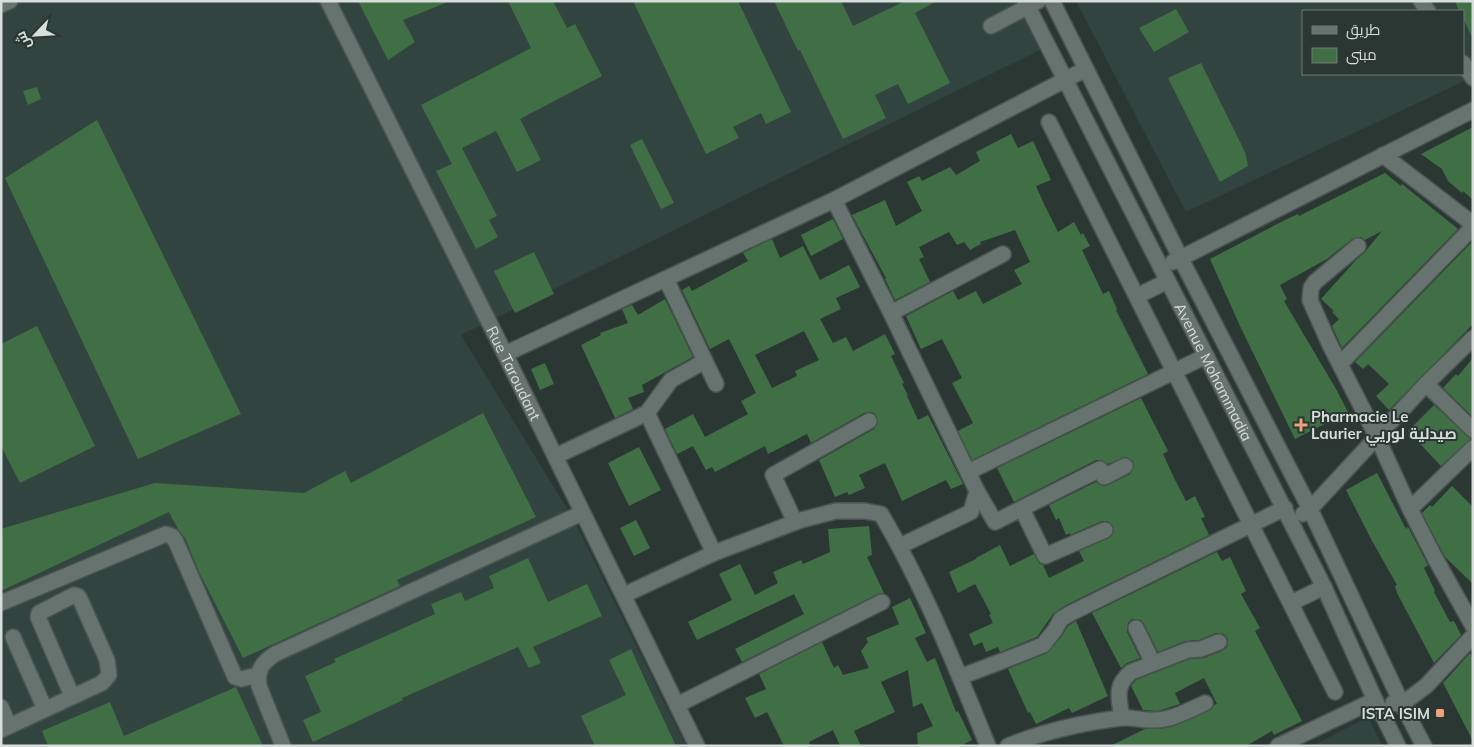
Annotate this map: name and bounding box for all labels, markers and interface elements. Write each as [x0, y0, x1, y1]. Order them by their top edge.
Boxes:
north arrow [10, 10, 60, 60]
legend [1302, 10, 1464, 75]
text: طريق [1346, 20, 1380, 40]
text: ش [11, 29, 35, 52]
text: مبنى [1346, 45, 1377, 65]
street label: Avenue Mohammadia [1171, 299, 1257, 444]
street label: Rue Taroudant [483, 323, 545, 423]
place label: Pharmacie Le Laurier صيدلية لوريي [1311, 407, 1457, 446]
marker: Pharmacie Le Laurier صيدلية لوريي [1295, 419, 1307, 431]
place label: ISTA ISIM [1362, 704, 1430, 723]
marker: ISTA ISIM [1434, 707, 1446, 719]

